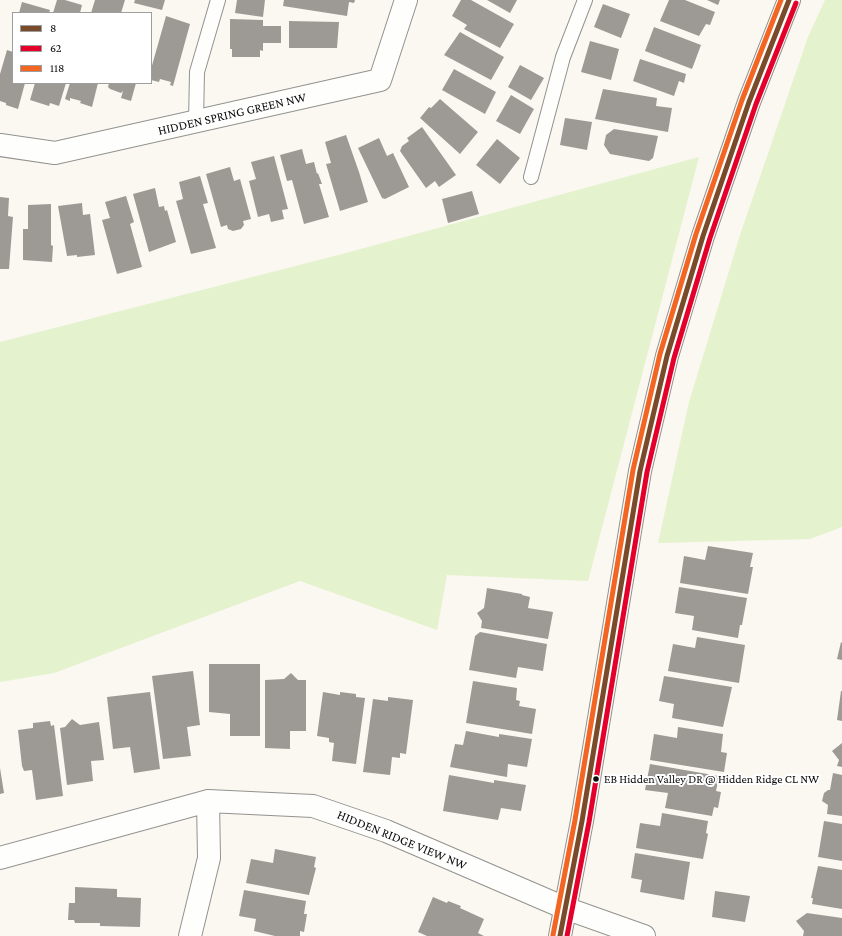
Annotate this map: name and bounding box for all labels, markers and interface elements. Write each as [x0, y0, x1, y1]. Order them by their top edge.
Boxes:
legend [12, 12, 152, 84]
text: 8 [50, 21, 56, 35]
text: 62 [50, 41, 62, 55]
text: 118 [50, 61, 64, 75]
street label: HIDDEN SPRING GREEN NW [156, 89, 308, 139]
place label: EB Hidden Valley DR @ Hidden Ridge CL NW [604, 772, 819, 786]
marker: EB Hidden Valley DR @ Hidden Ridge CL NW [591, 774, 601, 784]
street label: HIDDEN RIDGE VIEW NW [335, 807, 469, 873]

